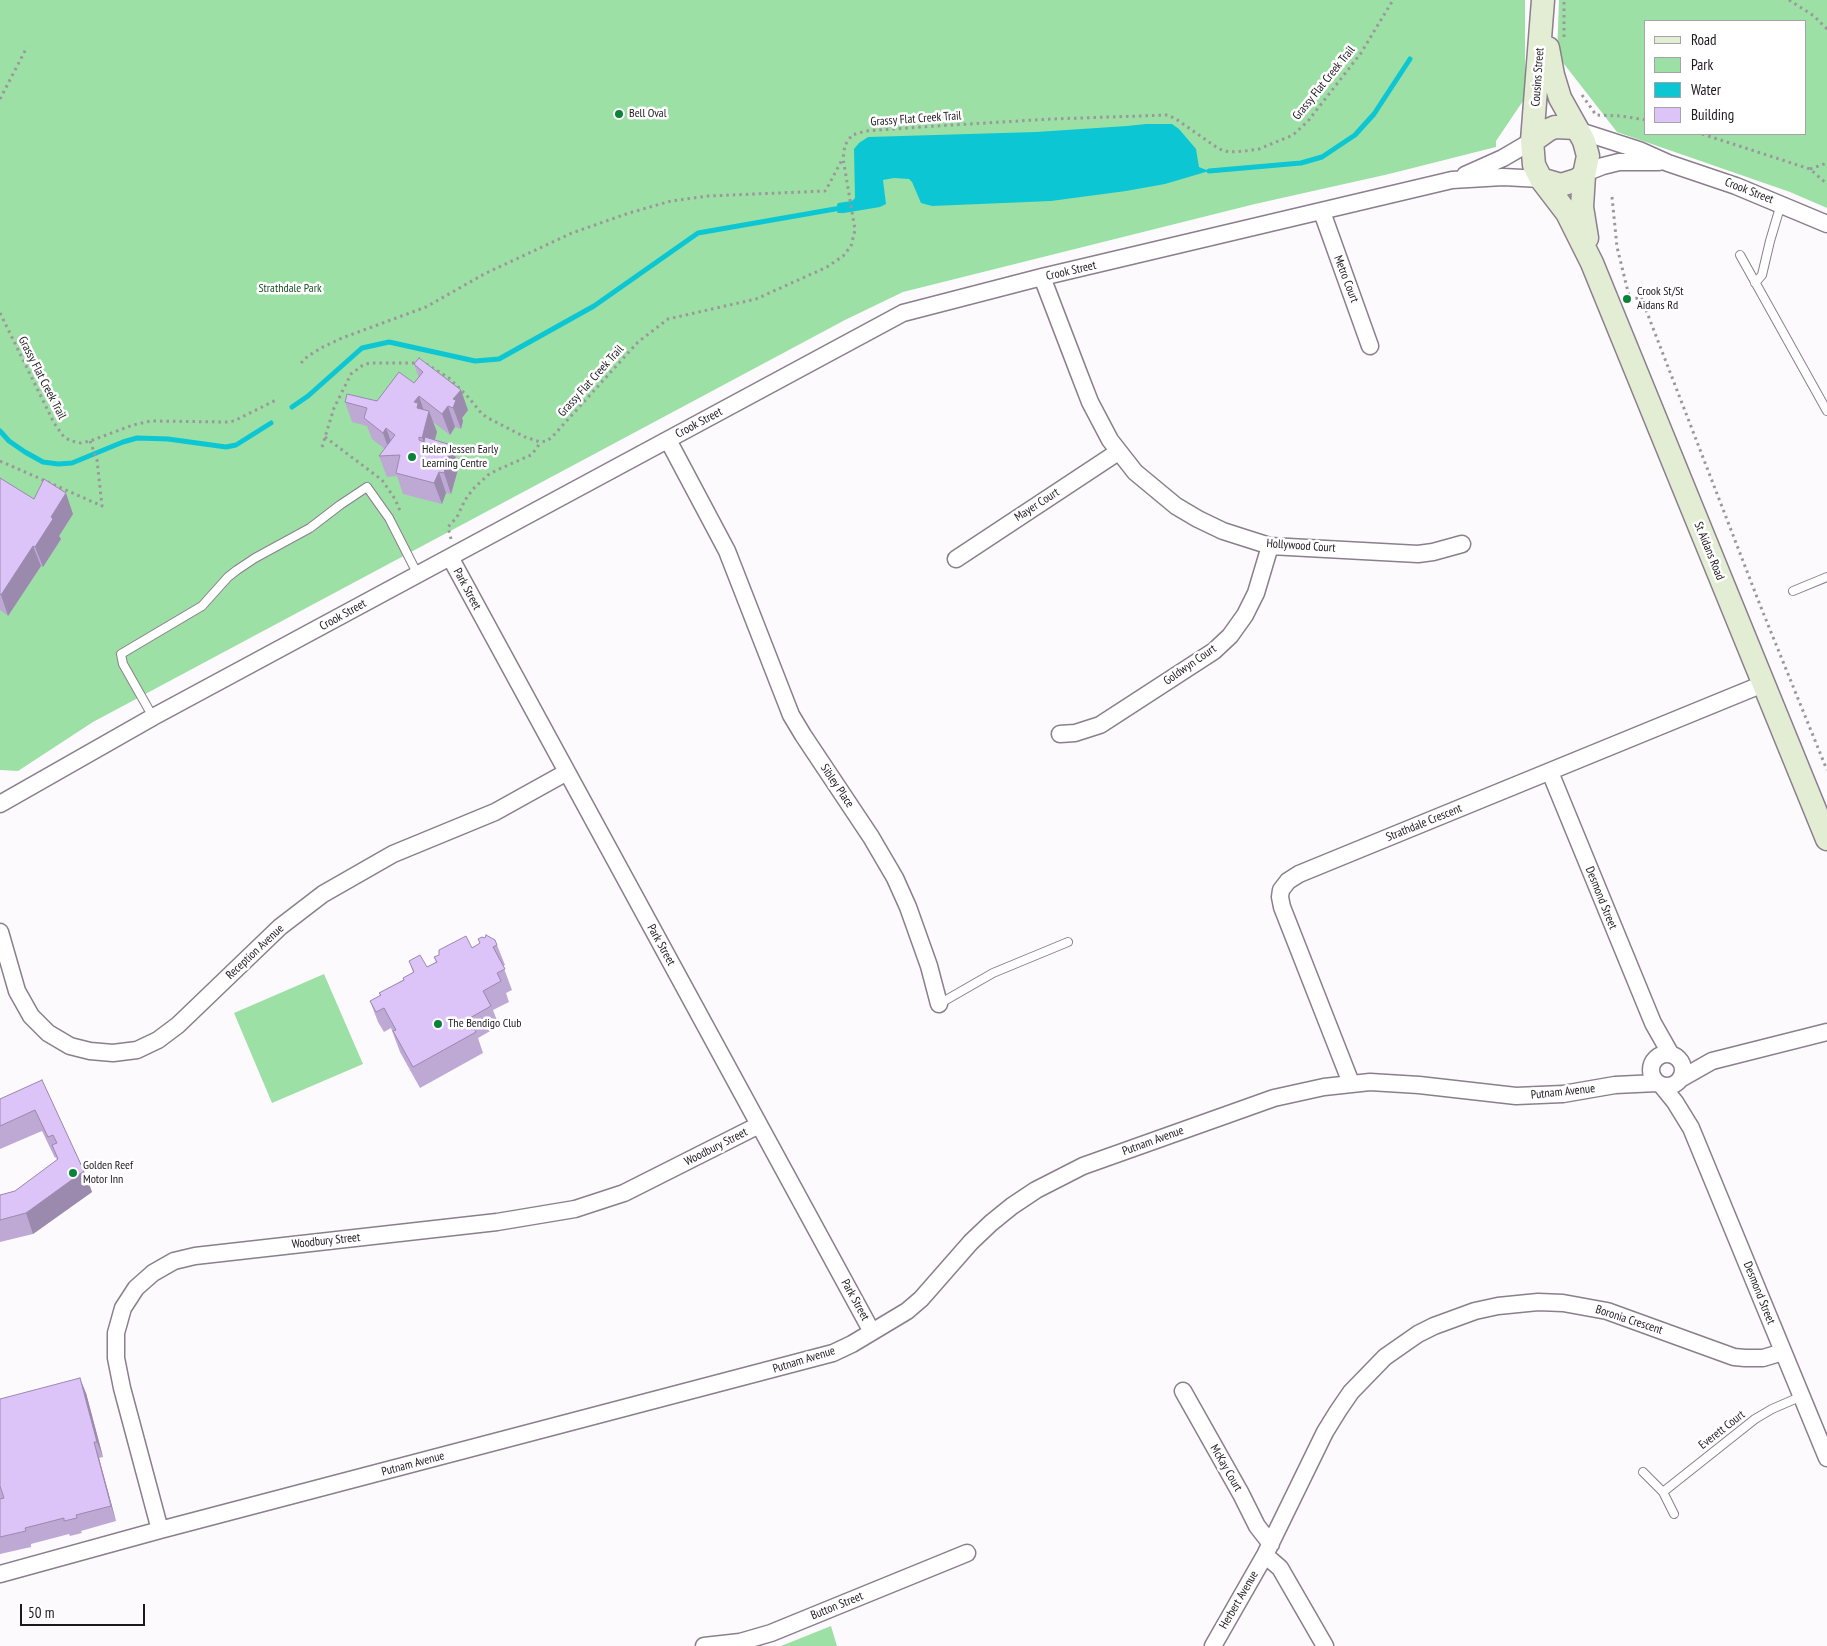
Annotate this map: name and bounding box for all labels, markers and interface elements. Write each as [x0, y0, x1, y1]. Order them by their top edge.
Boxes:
legend [1644, 20, 1807, 135]
text: Road [1691, 30, 1717, 49]
street label: Grassy Flat Creek Trail [1290, 43, 1358, 123]
street label: Cousins Street [1529, 47, 1547, 107]
text: Park [1691, 55, 1713, 74]
text: Water [1691, 80, 1721, 99]
text: Building [1691, 105, 1734, 124]
place label: Bell Oval [629, 107, 666, 121]
marker: Bell Oval [613, 108, 625, 120]
street label: Grassy Flat Creek Trail [870, 109, 962, 129]
street label: Crook Street [1723, 175, 1775, 207]
street label: Metro Court [1330, 253, 1362, 305]
street label: Crook Street [1045, 258, 1097, 284]
park label: Strathdale Park [258, 282, 322, 296]
place label: Crook St/St Aidans Rd [1637, 285, 1684, 313]
marker: Crook St/St Aidans Rd [1621, 293, 1633, 305]
street label: Grassy Flat Creek Trail [15, 334, 69, 422]
street label: Grassy Flat Creek Trail [555, 342, 627, 420]
street label: Crook Street [673, 405, 725, 441]
place label: Helen Jessen Early Learning Centre [422, 443, 498, 471]
marker: Helen Jessen Early Learning Centre [406, 451, 418, 463]
street label: Mayer Court [1012, 485, 1062, 525]
street label: St Aidans Road [1691, 520, 1727, 582]
street label: Hollywood Court [1266, 536, 1336, 556]
street label: Park Street [450, 566, 484, 612]
street label: Crook Street [317, 596, 369, 634]
street label: Goldwyn Court [1161, 642, 1219, 688]
street label: Sibley Place [817, 761, 857, 811]
street label: Strathdale Crescent [1384, 801, 1464, 845]
street label: Desmond Street [1582, 865, 1620, 931]
street label: Reception Avenue [223, 922, 287, 982]
street label: Park Street [644, 922, 678, 968]
place label: The Bendigo Club [448, 1017, 521, 1031]
marker: The Bendigo Club [432, 1018, 444, 1030]
street label: Putnam Avenue [1530, 1081, 1596, 1103]
street label: Putnam Avenue [1120, 1123, 1186, 1159]
street label: Woodbury Street [682, 1125, 750, 1169]
place label: Golden Reef Motor Inn [83, 1159, 133, 1187]
marker: Golden Reef Motor Inn [67, 1167, 79, 1179]
street label: Woodbury Street [291, 1230, 361, 1252]
street label: Desmond Street [1740, 1260, 1778, 1326]
street label: Park Street [838, 1277, 872, 1323]
street label: Boronia Crescent [1594, 1302, 1664, 1338]
street label: Putnam Avenue [771, 1344, 837, 1376]
street label: Everett Court [1696, 1408, 1748, 1452]
street label: McKay Court [1207, 1442, 1245, 1494]
street label: Putnam Avenue [380, 1449, 446, 1479]
street label: Herbert Avenue [1217, 1568, 1261, 1632]
street label: Button Street [809, 1589, 865, 1623]
scale bar [22, 1594, 148, 1626]
text: 50 m [28, 1603, 54, 1622]

